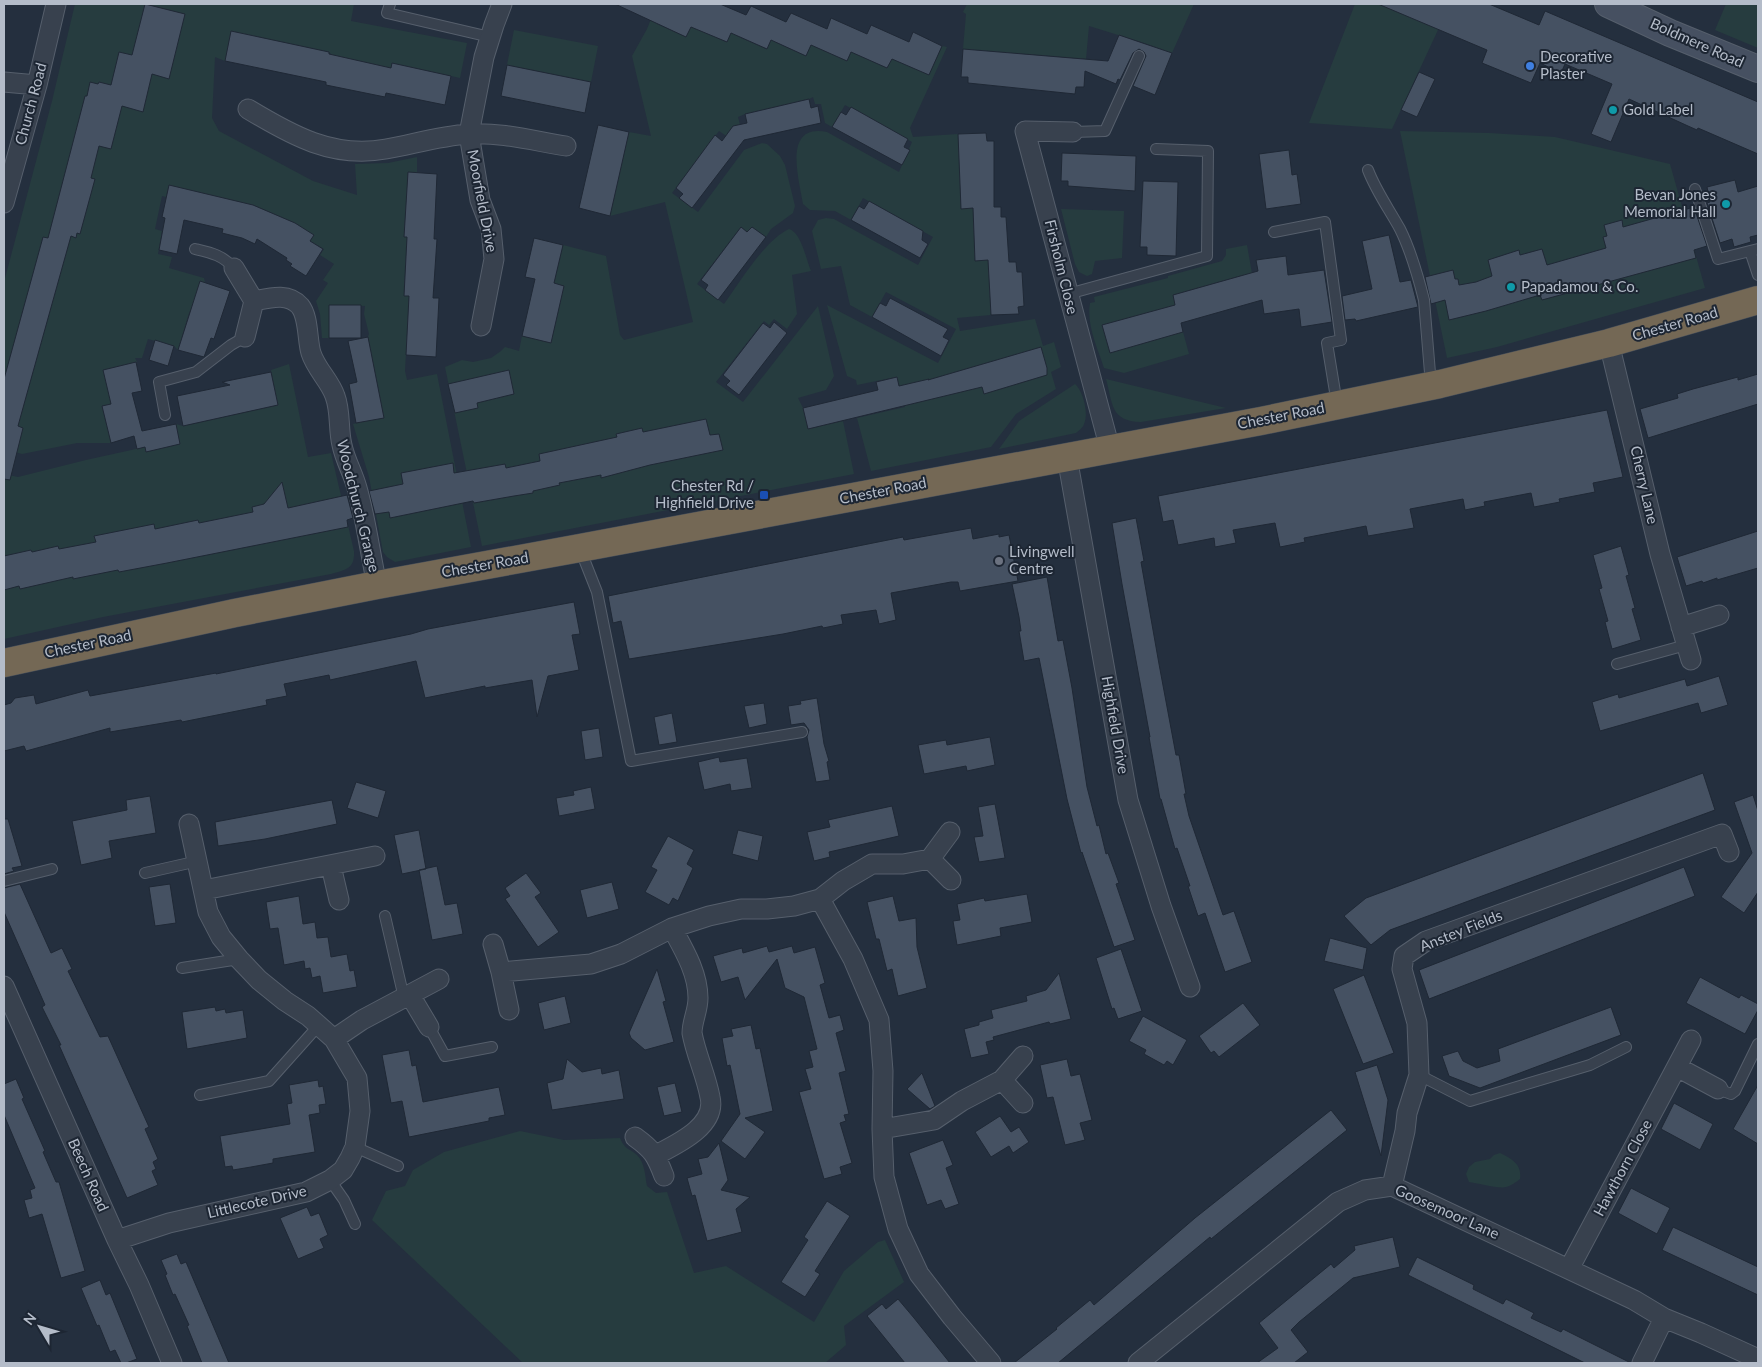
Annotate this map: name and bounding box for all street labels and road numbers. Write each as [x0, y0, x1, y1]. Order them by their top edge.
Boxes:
street label: Boldmere Road [1648, 13, 1747, 71]
street label: Church Road [10, 61, 50, 147]
street label: Moorfield Drive [464, 148, 502, 254]
street label: Firsholm Close [1041, 217, 1082, 316]
street label: Chester Road [1630, 302, 1720, 344]
street label: Chester Road [1236, 398, 1326, 432]
street label: Woodchurch Grange [334, 438, 384, 574]
street label: Cherry Lane [1627, 444, 1663, 526]
street label: Chester Road [838, 473, 928, 507]
street label: Chester Road [440, 547, 530, 581]
street label: Chester Road [43, 625, 133, 661]
street label: Highfield Drive [1099, 674, 1133, 775]
street label: Anstey Fields [1417, 905, 1505, 955]
street label: Hawthorn Close [1589, 1116, 1655, 1219]
street label: Beech Road [65, 1135, 113, 1214]
street label: Goosemoor Lane [1393, 1180, 1502, 1242]
street label: Littlecote Drive [205, 1181, 308, 1221]

